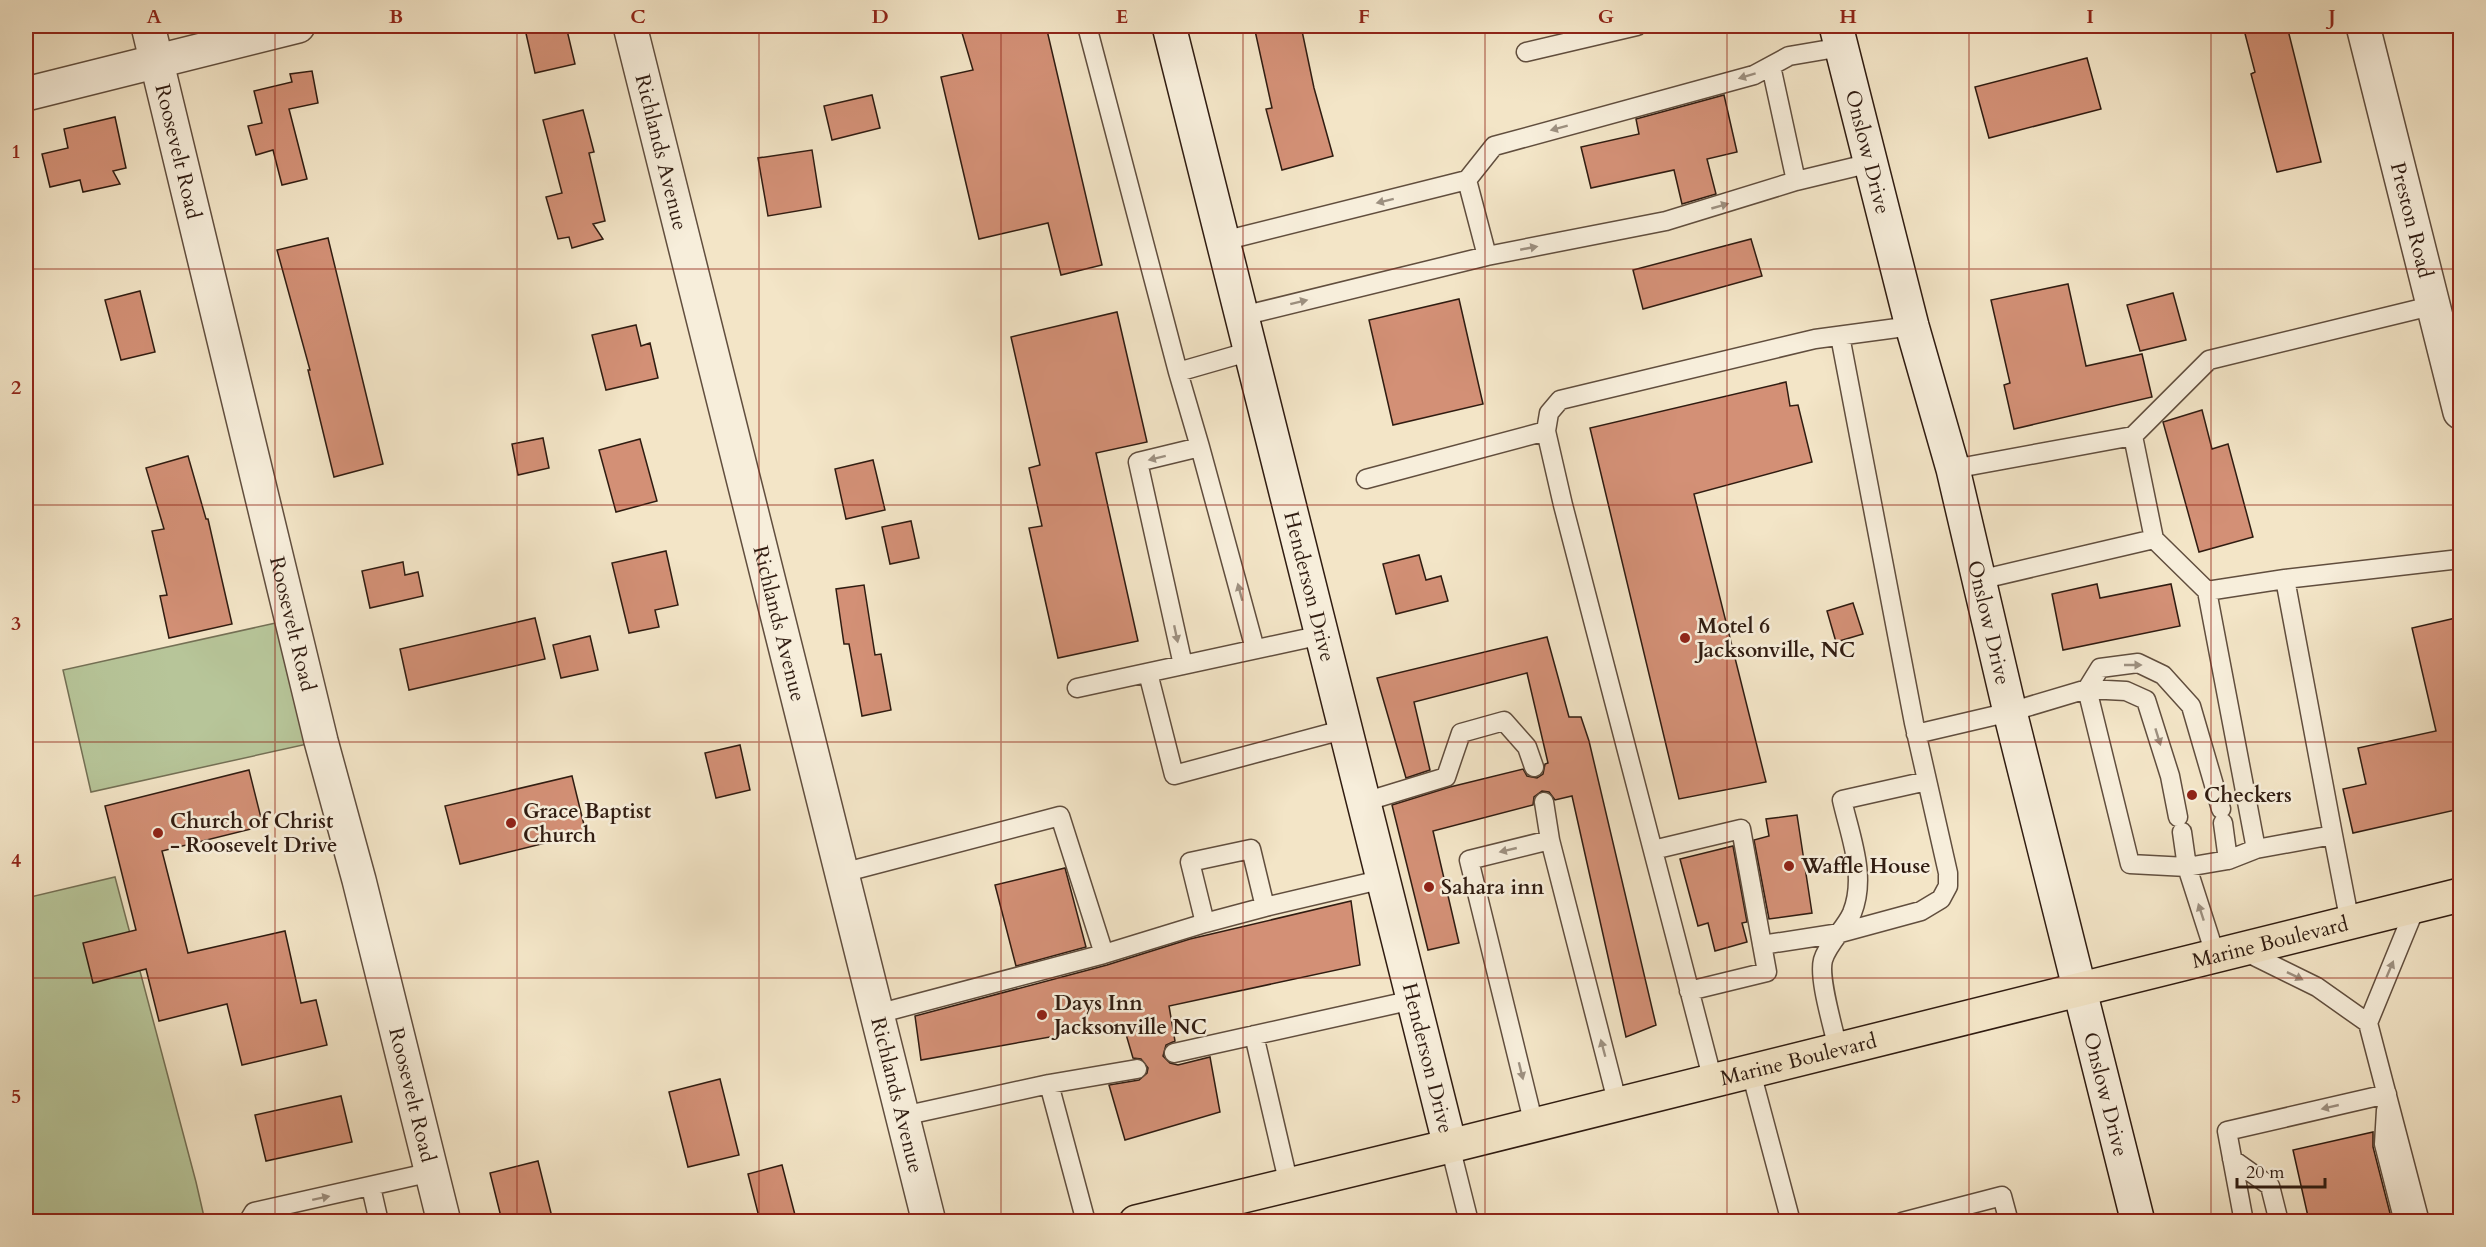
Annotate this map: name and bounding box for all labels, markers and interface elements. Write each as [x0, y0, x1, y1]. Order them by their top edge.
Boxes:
text: A [146, 3, 162, 30]
text: B [389, 3, 403, 30]
text: C [630, 3, 646, 30]
text: D [871, 3, 889, 30]
text: E [1116, 3, 1128, 30]
text: F [1358, 3, 1370, 30]
text: G [1598, 3, 1614, 30]
text: H [1839, 3, 1857, 30]
text: I [2086, 3, 2094, 30]
text: J [2325, 3, 2336, 30]
street label: Richlands Avenue [628, 71, 695, 233]
one-way arrow [1738, 72, 1756, 82]
street label: Roosevelt Road [148, 81, 209, 222]
street label: Onslow Drive [1838, 87, 1898, 217]
one-way arrow [1550, 124, 1568, 134]
text: 1 [11, 138, 21, 165]
street label: Preston Road [2383, 159, 2440, 281]
one-way arrow [1376, 196, 1394, 206]
one-way arrow [1711, 200, 1729, 210]
one-way arrow [1520, 243, 1539, 252]
one-way arrow [1290, 296, 1308, 306]
text: 2 [11, 374, 21, 401]
one-way arrow [1148, 453, 1166, 463]
street label: Henderson Drive [1277, 508, 1342, 665]
street label: Richlands Avenue [746, 543, 813, 705]
street label: Roosevelt Road [262, 553, 323, 694]
street label: Onslow Drive [1960, 557, 2018, 688]
one-way arrow [1234, 583, 1244, 601]
text: 3 [11, 610, 21, 637]
place label: Motel 6 Jacksonville, NC [1694, 612, 1855, 665]
one-way arrow [1172, 625, 1181, 644]
marker: Motel 6 Jacksonville, NC [1678, 631, 1692, 645]
one-way arrow [2124, 660, 2143, 670]
one-way arrow [2154, 728, 2163, 746]
place label: Checkers [2204, 781, 2292, 810]
marker: Checkers [2185, 788, 2199, 802]
place label: Grace Baptist Church [523, 797, 652, 850]
place label: Church of Christ - Roosevelt Drive [170, 807, 337, 860]
marker: Grace Baptist Church [504, 816, 518, 830]
marker: Church of Christ - Roosevelt Drive [151, 826, 165, 840]
one-way arrow [1499, 846, 1517, 856]
text: 4 [11, 847, 21, 874]
place label: Waffle House [1800, 852, 1931, 881]
marker: Waffle House [1782, 859, 1796, 873]
place label: Sahara inn [1441, 873, 1545, 902]
marker: Sahara inn [1422, 880, 1436, 894]
one-way arrow [2196, 903, 2206, 921]
street label: Marine Boulevard [2189, 909, 2351, 976]
one-way arrow [2385, 959, 2395, 977]
one-way arrow [2286, 971, 2303, 980]
street label: Henderson Drive [1395, 980, 1461, 1136]
place label: Days Inn Jacksonville NC [1051, 989, 1207, 1042]
marker: Days Inn Jacksonville NC [1035, 1008, 1049, 1022]
street label: Richlands Avenue [864, 1014, 931, 1176]
street label: Roosevelt Road [382, 1024, 443, 1165]
street label: Marine Boulevard [1717, 1026, 1880, 1093]
street label: Onslow Drive [2076, 1029, 2135, 1159]
one-way arrow [1597, 1039, 1607, 1057]
one-way arrow [1517, 1062, 1527, 1081]
text: 5 [11, 1083, 21, 1110]
one-way arrow [2320, 1103, 2339, 1112]
scale bar [2237, 1151, 2326, 1189]
text: 20 m [2246, 1160, 2285, 1185]
one-way arrow [312, 1192, 330, 1202]

